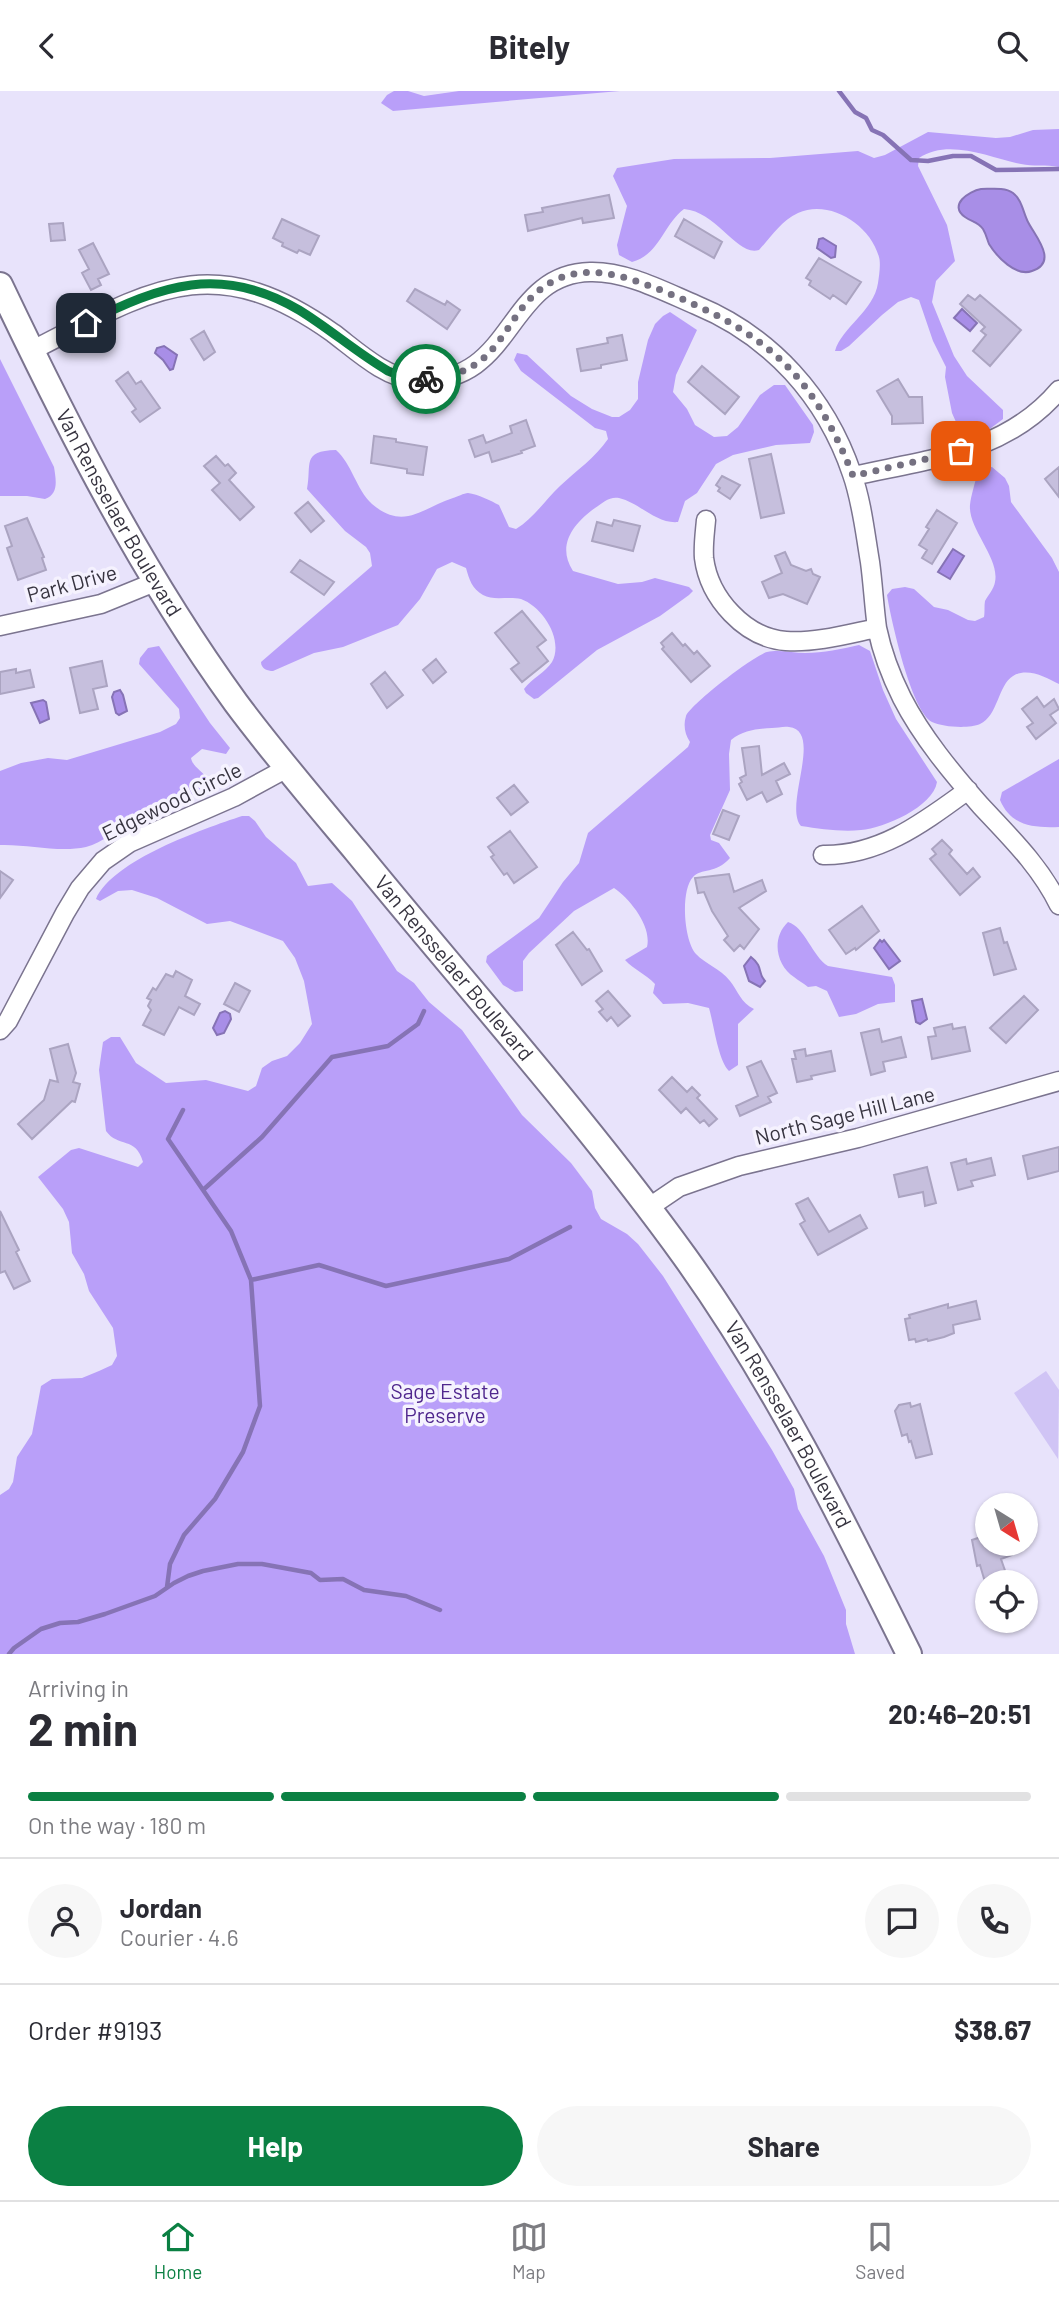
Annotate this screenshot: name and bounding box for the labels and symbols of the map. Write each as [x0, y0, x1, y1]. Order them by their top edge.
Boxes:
pin [56, 293, 116, 353]
courier [391, 344, 461, 414]
street label: Van Rensselaer Boulevard [52, 404, 188, 620]
pin [931, 421, 991, 481]
street label: Park Drive [24, 559, 119, 607]
street label: Edgewood Circle [97, 756, 245, 845]
street label: Van Rensselaer Boulevard [370, 870, 540, 1065]
street label: North Sage Hill Lane [752, 1080, 937, 1149]
street label: Van Rensselaer Boulevard [721, 1316, 858, 1532]
park label: Sage Estate Preserve [390, 1378, 500, 1427]
north arrow [975, 1493, 1038, 1556]

